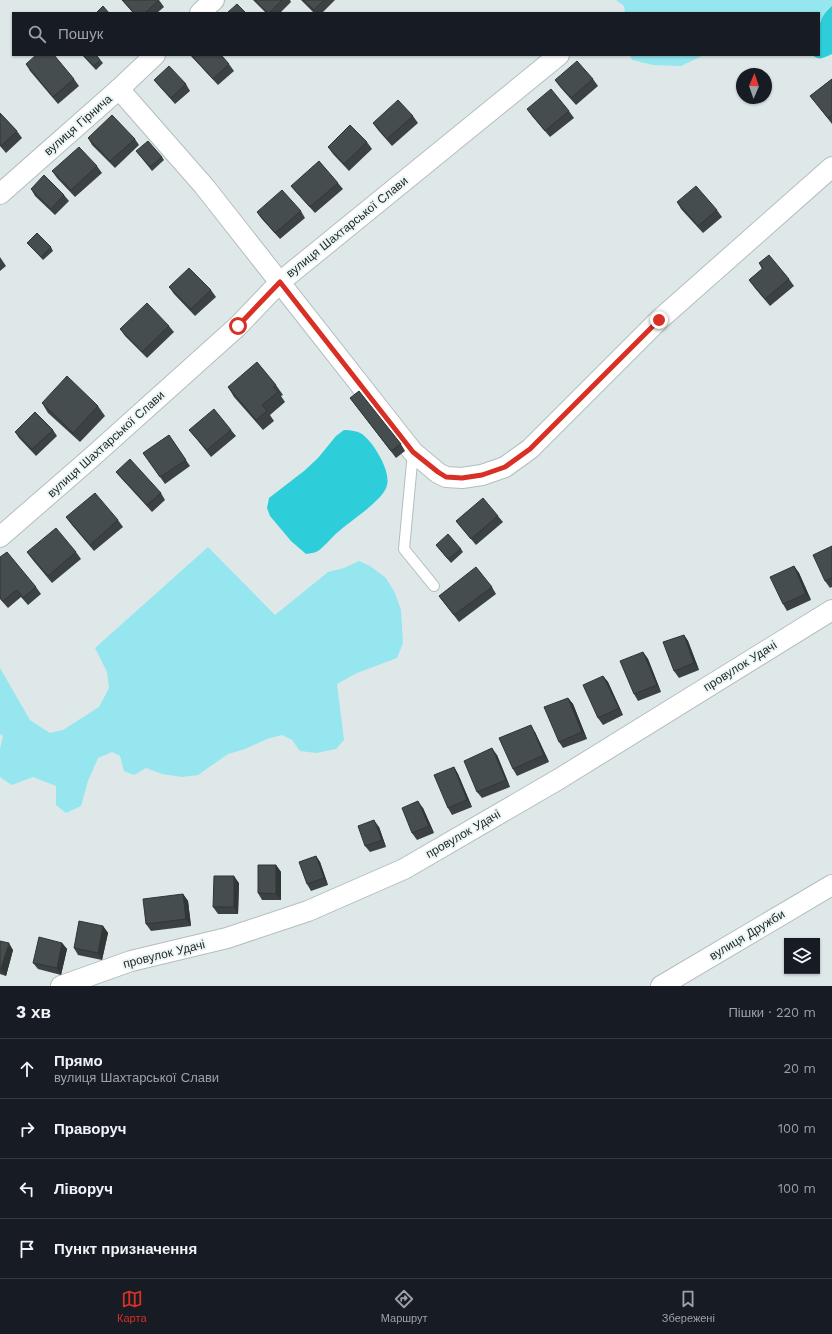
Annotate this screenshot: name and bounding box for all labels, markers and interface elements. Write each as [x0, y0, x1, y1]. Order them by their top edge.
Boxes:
search box [12, 12, 820, 56]
icon: search [26, 23, 48, 45]
text: Пошук [58, 25, 103, 43]
north arrow [736, 68, 772, 104]
street label: вулиця Гірнича [41, 92, 115, 158]
street label: вулиця Шахтарської Слави [283, 174, 411, 280]
route end [650, 311, 668, 329]
route start [229, 317, 247, 335]
street label: вулиця Шахтарської Слави [45, 388, 167, 500]
street label: провулок Удачі [701, 638, 779, 694]
street label: провулок Удачі [423, 807, 503, 861]
street label: вулиця Дружби [707, 907, 787, 963]
street label: провулок Удачі [122, 937, 206, 971]
map controls [784, 938, 820, 974]
button: layers [784, 938, 820, 974]
text: 3 хв [16, 1002, 51, 1022]
text: Пішки · 220 m [729, 1005, 816, 1020]
text: Прямо [54, 1052, 103, 1070]
icon: ahead [16, 1058, 38, 1080]
text: 20 m [784, 1061, 816, 1076]
text: вулиця Шахтарської Слави [54, 1070, 219, 1085]
icon: right [16, 1118, 38, 1140]
text: Праворуч [54, 1120, 127, 1138]
text: 100 m [778, 1121, 816, 1136]
icon: left [16, 1178, 38, 1200]
text: Ліворуч [54, 1180, 113, 1198]
text: 100 m [778, 1181, 816, 1196]
icon: arrive [16, 1238, 38, 1260]
text: Пункт призначення [54, 1240, 197, 1258]
tab: Карта [117, 1288, 147, 1325]
tab: Маршрут [381, 1288, 428, 1325]
tab: Збережені [662, 1288, 715, 1325]

